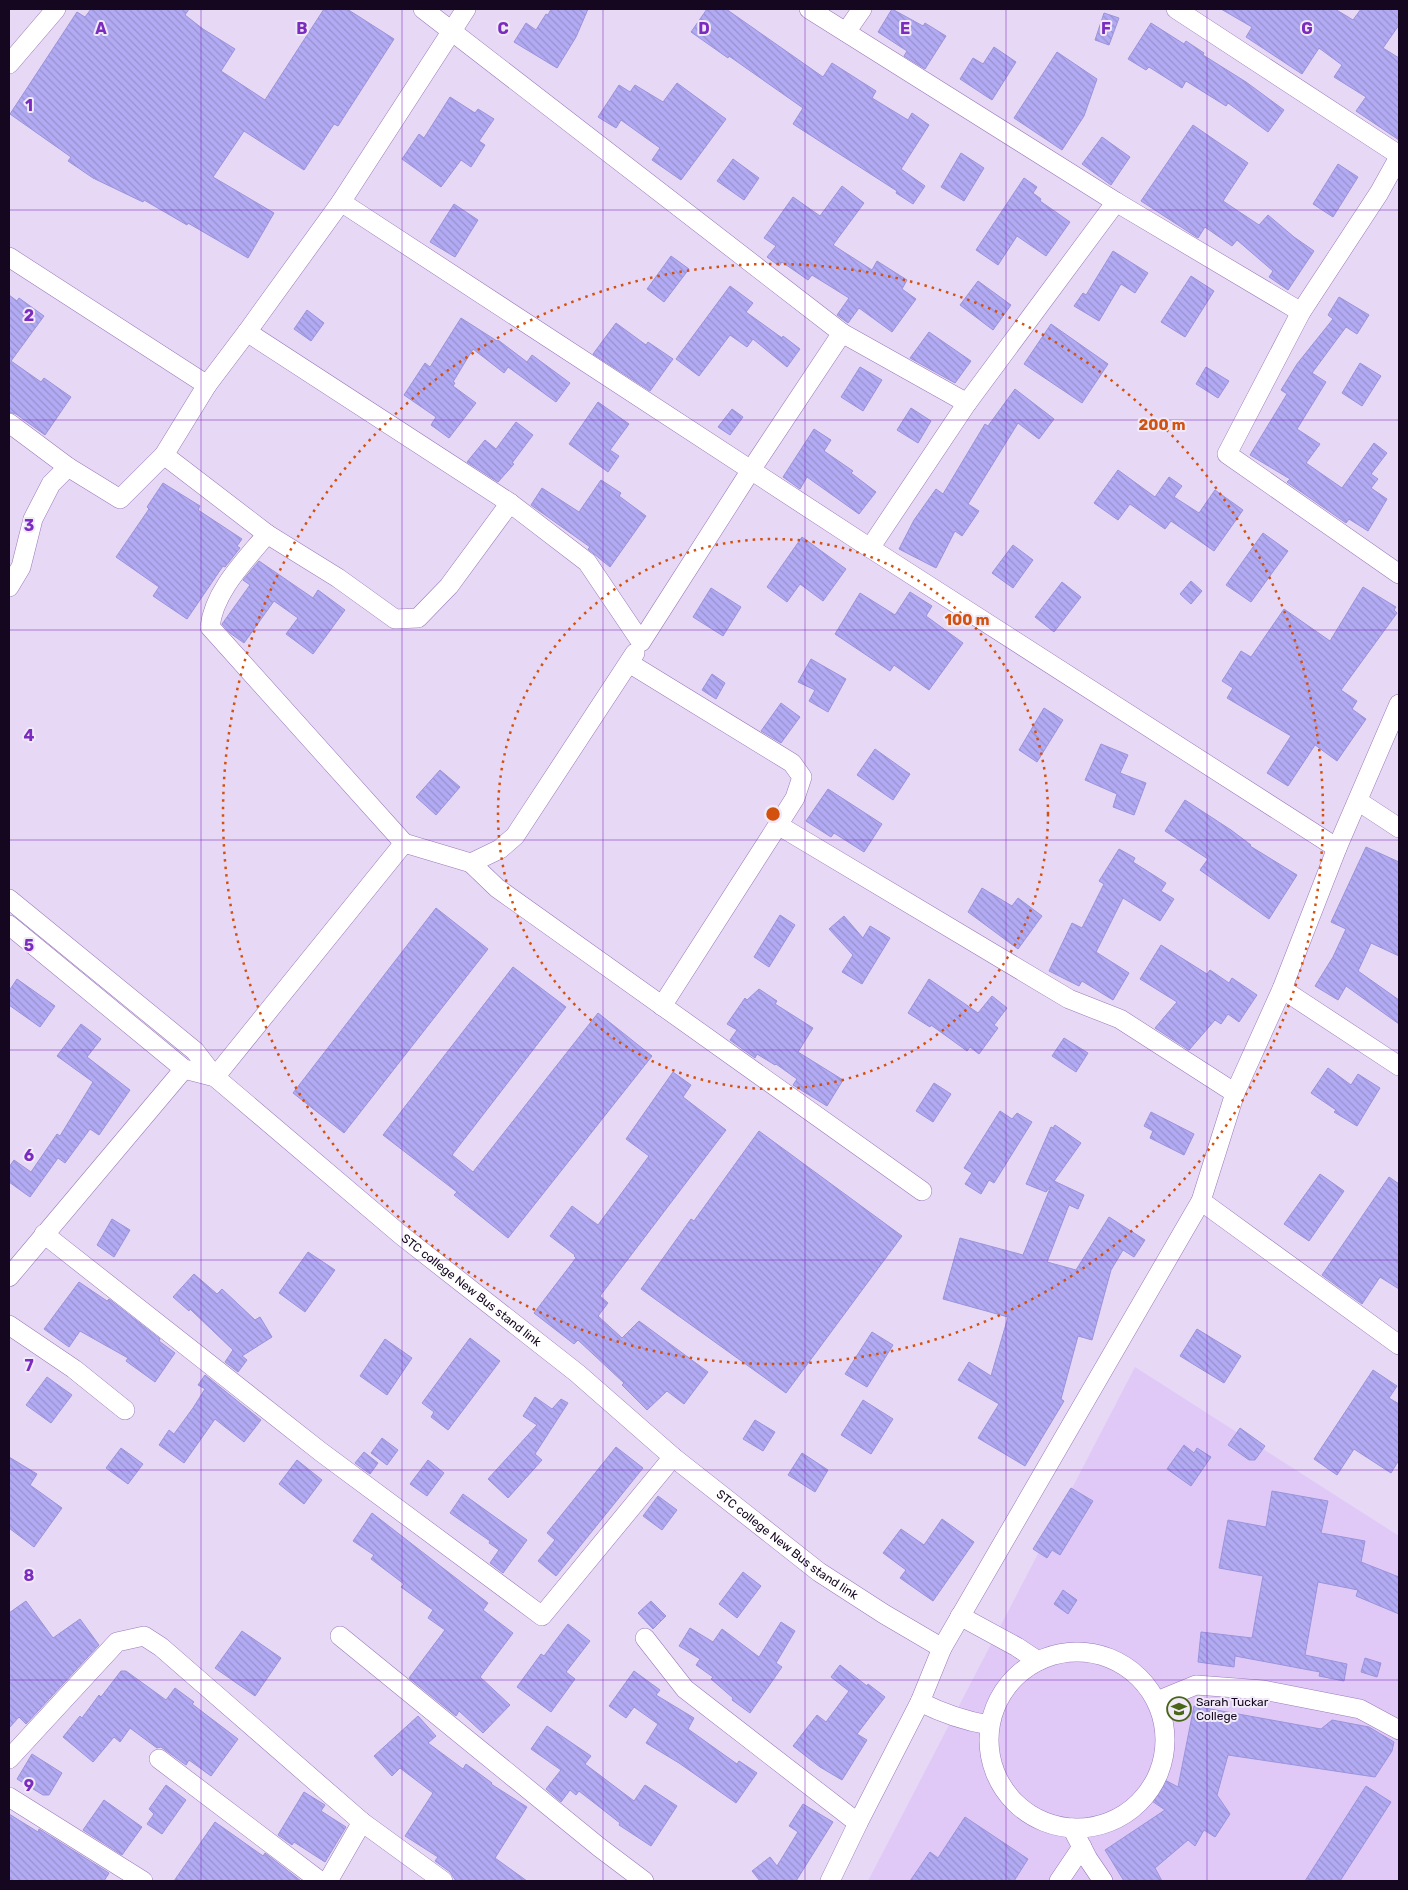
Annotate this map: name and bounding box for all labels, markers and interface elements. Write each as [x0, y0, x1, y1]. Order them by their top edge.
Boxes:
text: A [95, 19, 107, 38]
text: B [296, 19, 308, 38]
text: C [497, 19, 509, 38]
text: D [698, 19, 710, 38]
text: E [900, 19, 910, 38]
text: F [1101, 19, 1111, 38]
text: G [1301, 19, 1313, 38]
text: 1 [25, 96, 33, 115]
text: 2 [24, 306, 34, 325]
text: 200 m [1138, 416, 1186, 434]
text: 3 [24, 516, 34, 535]
text: 100 m [945, 611, 989, 629]
text: 4 [24, 726, 35, 745]
centre of rings [764, 805, 782, 823]
text: 5 [24, 936, 34, 955]
text: 6 [24, 1146, 34, 1165]
street label: STC college New Bus stand link [399, 1231, 545, 1350]
text: 7 [24, 1356, 34, 1375]
street label: STC college New Bus stand link [714, 1487, 861, 1603]
text: 8 [24, 1566, 35, 1585]
place label: Sarah Tuckar College [1196, 1695, 1269, 1723]
school or university icon: Sarah Tuckar College [1166, 1696, 1192, 1722]
text: 9 [24, 1776, 34, 1795]

